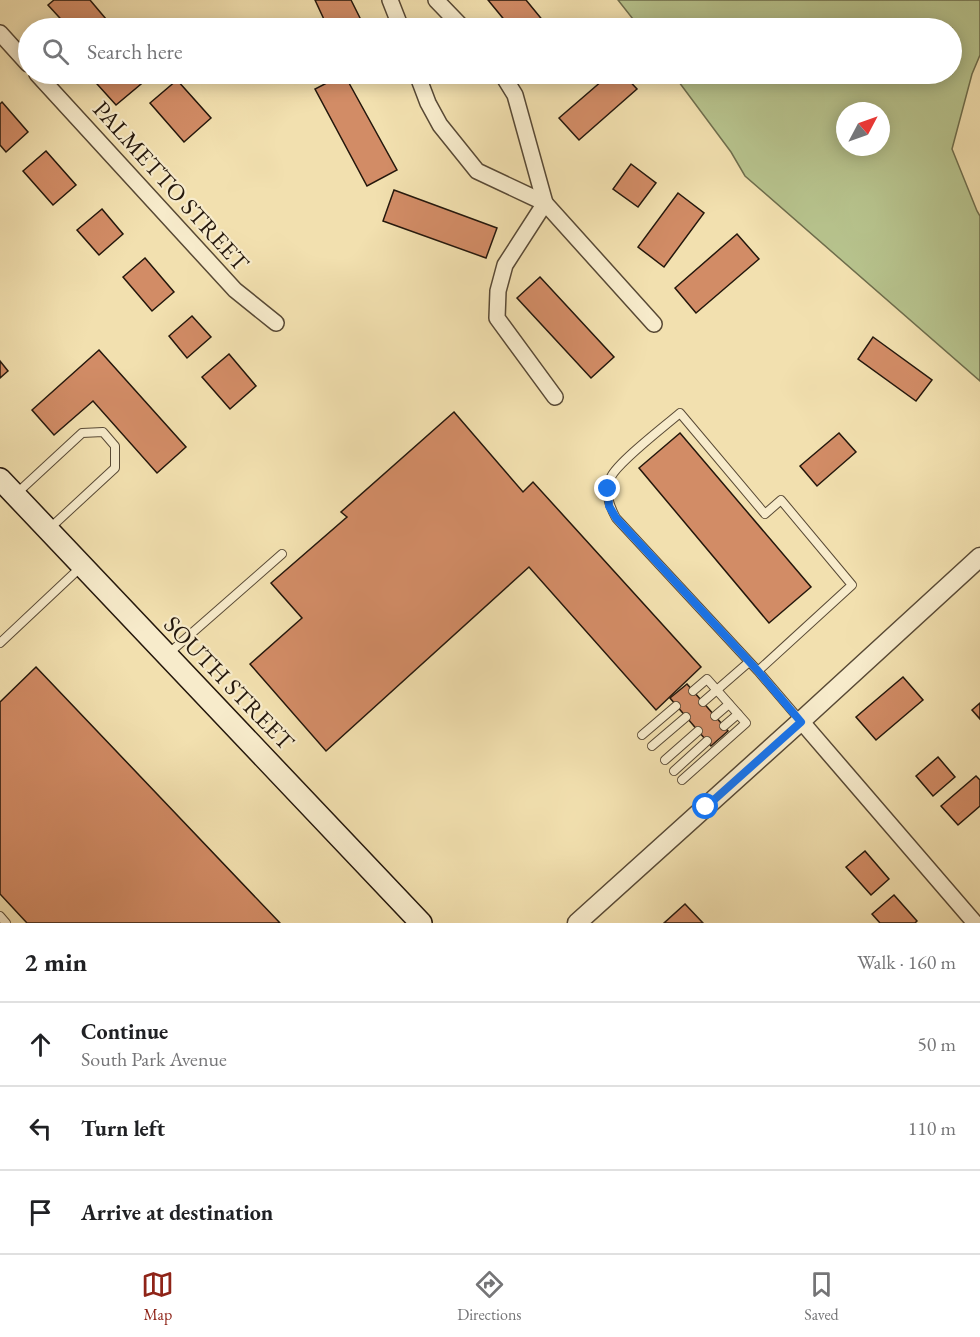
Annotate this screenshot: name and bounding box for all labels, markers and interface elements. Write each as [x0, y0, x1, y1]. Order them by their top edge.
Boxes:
search box [18, 18, 962, 84]
icon: search [39, 35, 72, 68]
text: Search here [87, 37, 182, 66]
street label: PALMETTO STREET [87, 94, 257, 278]
north arrow [836, 102, 890, 156]
route end [594, 475, 620, 501]
street label: SOUTH STREET [157, 609, 302, 757]
route start [692, 793, 718, 819]
text: 2 min [24, 945, 87, 979]
text: Walk · 160 m [857, 949, 956, 975]
text: Continue [81, 1017, 168, 1046]
icon: ahead [24, 1028, 57, 1061]
text: 50 m [917, 1031, 956, 1057]
text: South Park Avenue [81, 1046, 227, 1072]
icon: left [24, 1112, 57, 1145]
text: Turn left [81, 1114, 165, 1143]
text: 110 m [908, 1115, 956, 1141]
icon: arrive [24, 1196, 57, 1229]
text: Arrive at destination [81, 1198, 273, 1227]
tab: Map [141, 1268, 174, 1325]
tab: Directions [457, 1268, 522, 1325]
tab: Saved [804, 1268, 839, 1325]

